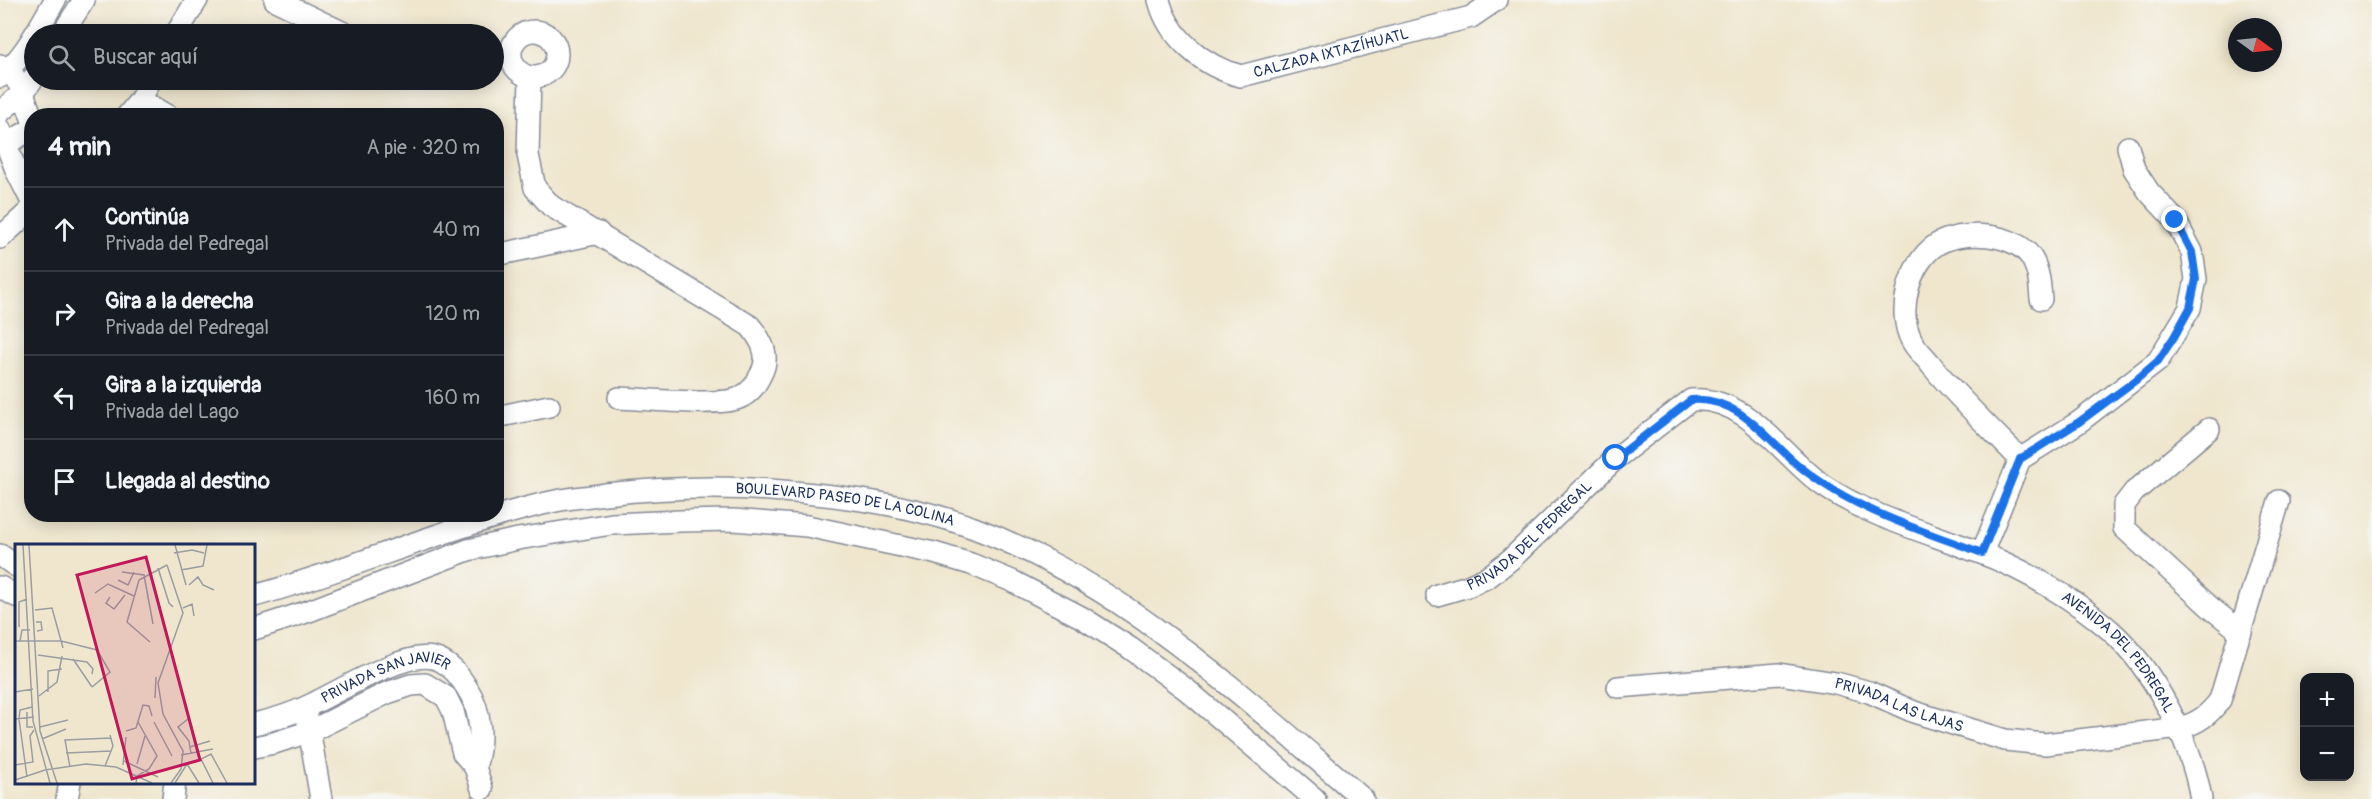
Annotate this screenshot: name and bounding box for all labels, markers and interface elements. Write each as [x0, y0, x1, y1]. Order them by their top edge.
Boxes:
north arrow [2228, 18, 2282, 72]
search box [24, 24, 504, 90]
street label: CALZADA IXTAZÍHUATL [1251, 24, 1411, 82]
icon: search [45, 41, 78, 74]
text: Buscar aquí [93, 43, 198, 71]
text: 4 min [48, 131, 111, 163]
text: A pie · 320 m [367, 135, 480, 160]
text: Continúa [105, 203, 189, 231]
route end [2161, 206, 2187, 232]
icon: ahead [48, 213, 81, 246]
text: 40 m [433, 217, 480, 242]
text: Privada del Pedregal [105, 231, 269, 256]
text: Gira a la derecha [105, 287, 253, 315]
icon: right [48, 297, 81, 330]
text: 120 m [425, 301, 480, 326]
text: Privada del Pedregal [105, 315, 269, 340]
text: Gira a la izquierda [105, 371, 262, 399]
icon: left [48, 381, 81, 414]
text: 160 m [425, 385, 480, 410]
text: Privada del Lago [105, 399, 239, 424]
route start [1602, 444, 1628, 470]
icon: arrive [48, 465, 81, 498]
text: Llegada al destino [105, 467, 270, 495]
street label: PRIVADA DEL PEDREGAL [1464, 477, 1596, 595]
street label: BOULEVARD PASEO DE LA COLINA [735, 479, 957, 530]
inset map [15, 544, 255, 784]
street label: AVENIDA DEL PEDREGAL [2058, 587, 2179, 716]
street label: PRIVADA SAN JAVIER [318, 648, 455, 707]
map controls [2300, 673, 2354, 781]
button: + [2300, 673, 2354, 727]
street label: PRIVADA LAS LAJAS [1833, 674, 1966, 736]
button: − [2300, 727, 2354, 781]

